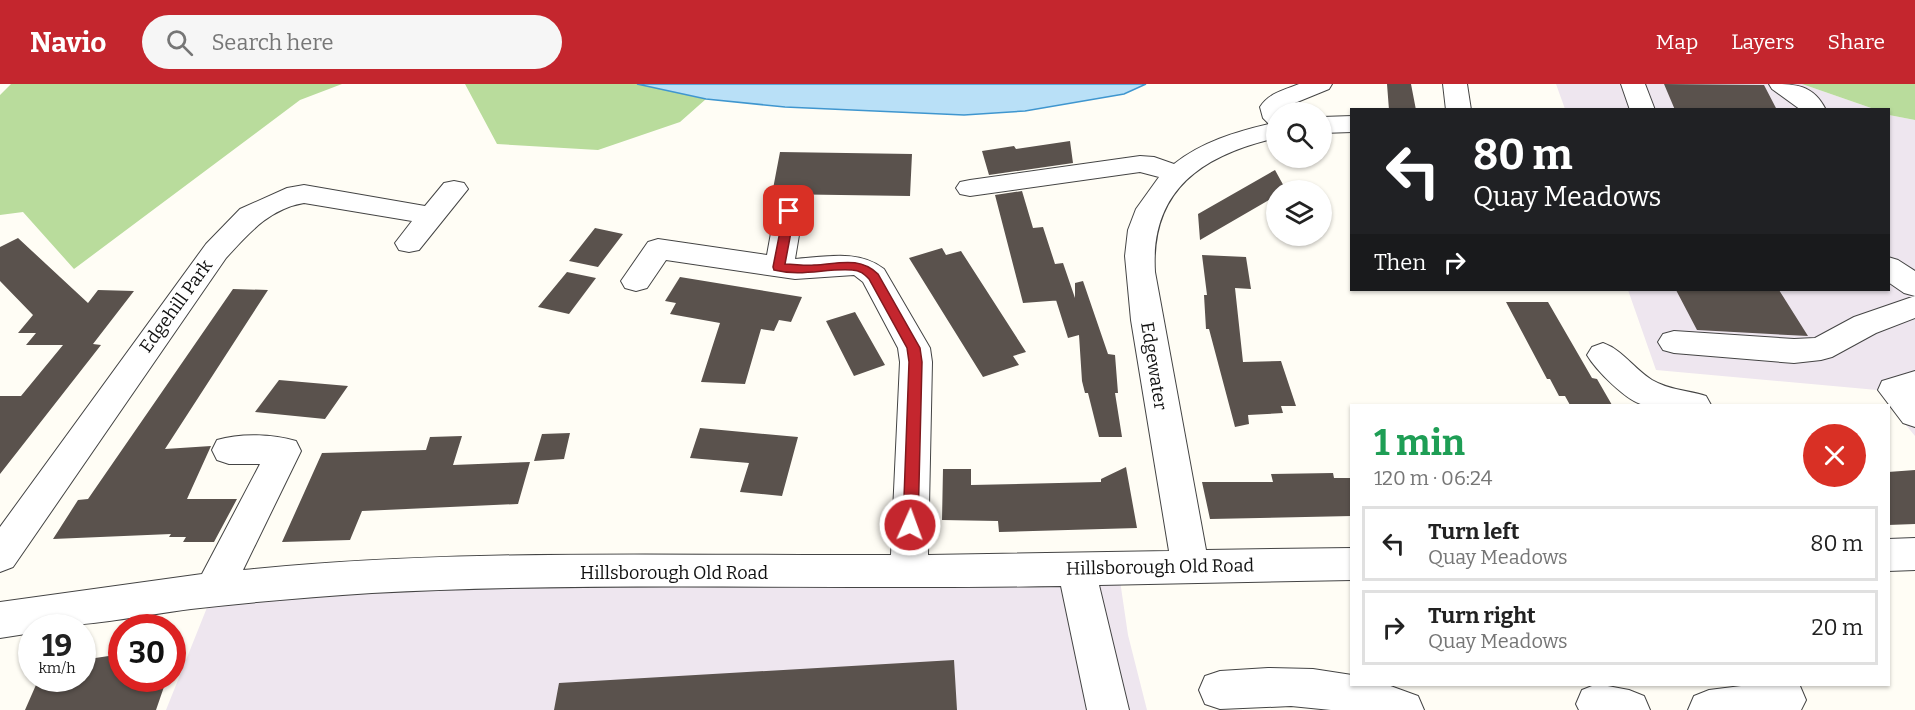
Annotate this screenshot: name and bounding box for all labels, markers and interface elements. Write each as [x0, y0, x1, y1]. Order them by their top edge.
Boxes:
search box [142, 15, 562, 69]
text: Navio [30, 26, 106, 59]
icon: search [163, 26, 196, 59]
text: Search here [211, 29, 334, 56]
text: Map [1656, 29, 1698, 55]
text: Layers [1731, 29, 1795, 55]
text: Share [1828, 29, 1885, 55]
map controls [1266, 102, 1332, 246]
button: search [1266, 102, 1332, 168]
text: 80 m [1473, 130, 1573, 180]
icon: left [1374, 132, 1452, 210]
button: layers [1266, 180, 1332, 246]
text: Quay Meadows [1473, 181, 1662, 213]
pin [763, 185, 814, 236]
icon: arrive [772, 194, 805, 227]
icon: right [1438, 246, 1471, 279]
text: Then [1374, 249, 1426, 276]
street label: Edgehill Park [135, 255, 218, 357]
street label: Edgewater [1136, 320, 1172, 412]
text: 1 min [1374, 421, 1465, 465]
button: close [1803, 424, 1866, 487]
text: 120 m · 06:24 [1374, 466, 1492, 490]
position arrow [878, 493, 942, 557]
text: Turn left [1428, 518, 1520, 545]
icon: left [1377, 527, 1410, 560]
text: 80 m [1810, 530, 1863, 557]
text: Quay Meadows [1428, 545, 1568, 569]
street label: Hillsborough Old Road [1066, 554, 1255, 580]
street label: Hillsborough Old Road [580, 562, 768, 584]
text: Turn right [1428, 602, 1536, 629]
icon: right [1377, 611, 1410, 644]
speed limit sign: 30 [108, 614, 186, 692]
text: 20 m [1812, 614, 1863, 641]
text: 19 [42, 628, 72, 664]
text: Quay Meadows [1428, 629, 1568, 653]
text: km/h [38, 659, 76, 677]

